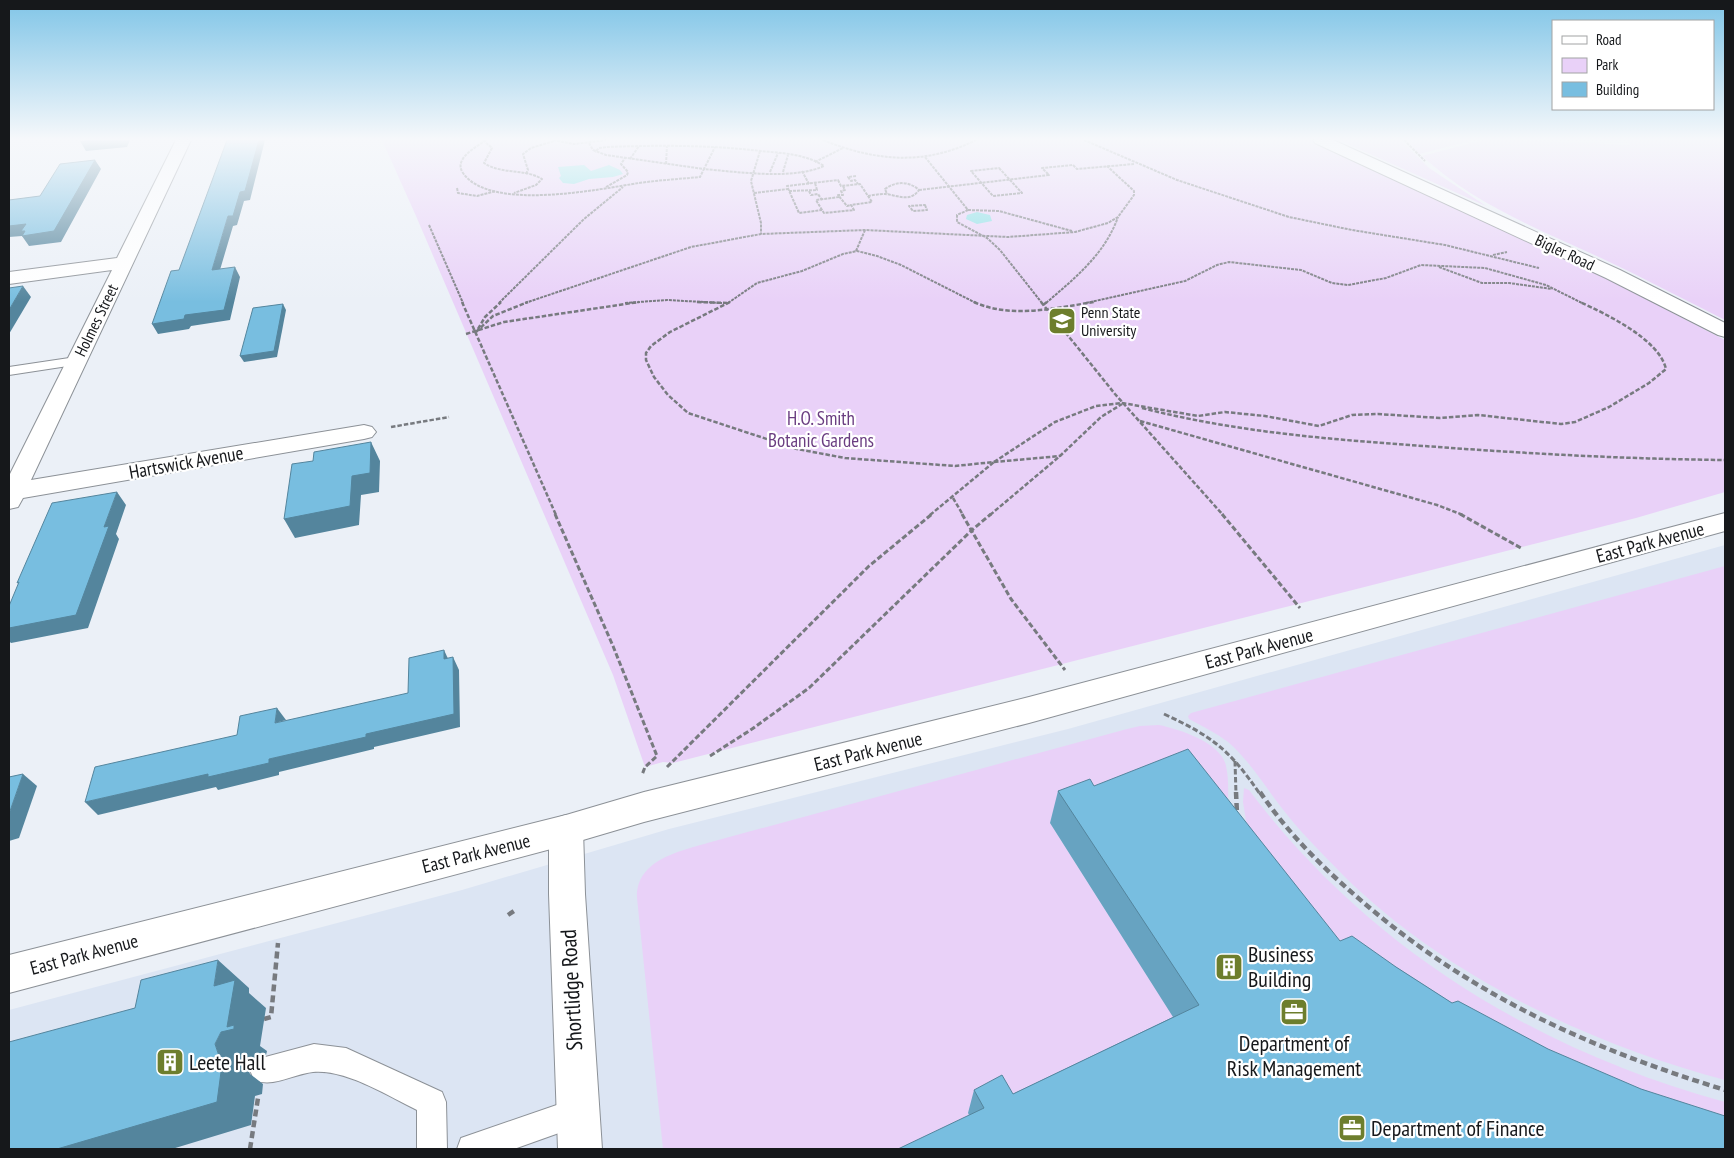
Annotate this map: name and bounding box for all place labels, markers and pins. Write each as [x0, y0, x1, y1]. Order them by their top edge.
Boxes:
place label: Penn State University [1081, 302, 1140, 340]
school or university icon: Penn State University [1047, 306, 1077, 336]
place label: Business Building [1248, 940, 1314, 993]
building icon: Business Building [1214, 952, 1244, 982]
office icon: Department of Risk Management [1279, 997, 1309, 1027]
place label: Department of Risk Management [1227, 1029, 1361, 1082]
building icon: Leete Hall [155, 1047, 185, 1077]
place label: Leete Hall [189, 1048, 267, 1076]
office icon: Department of Finance [1337, 1113, 1367, 1143]
place label: Department of Finance [1371, 1114, 1545, 1142]

